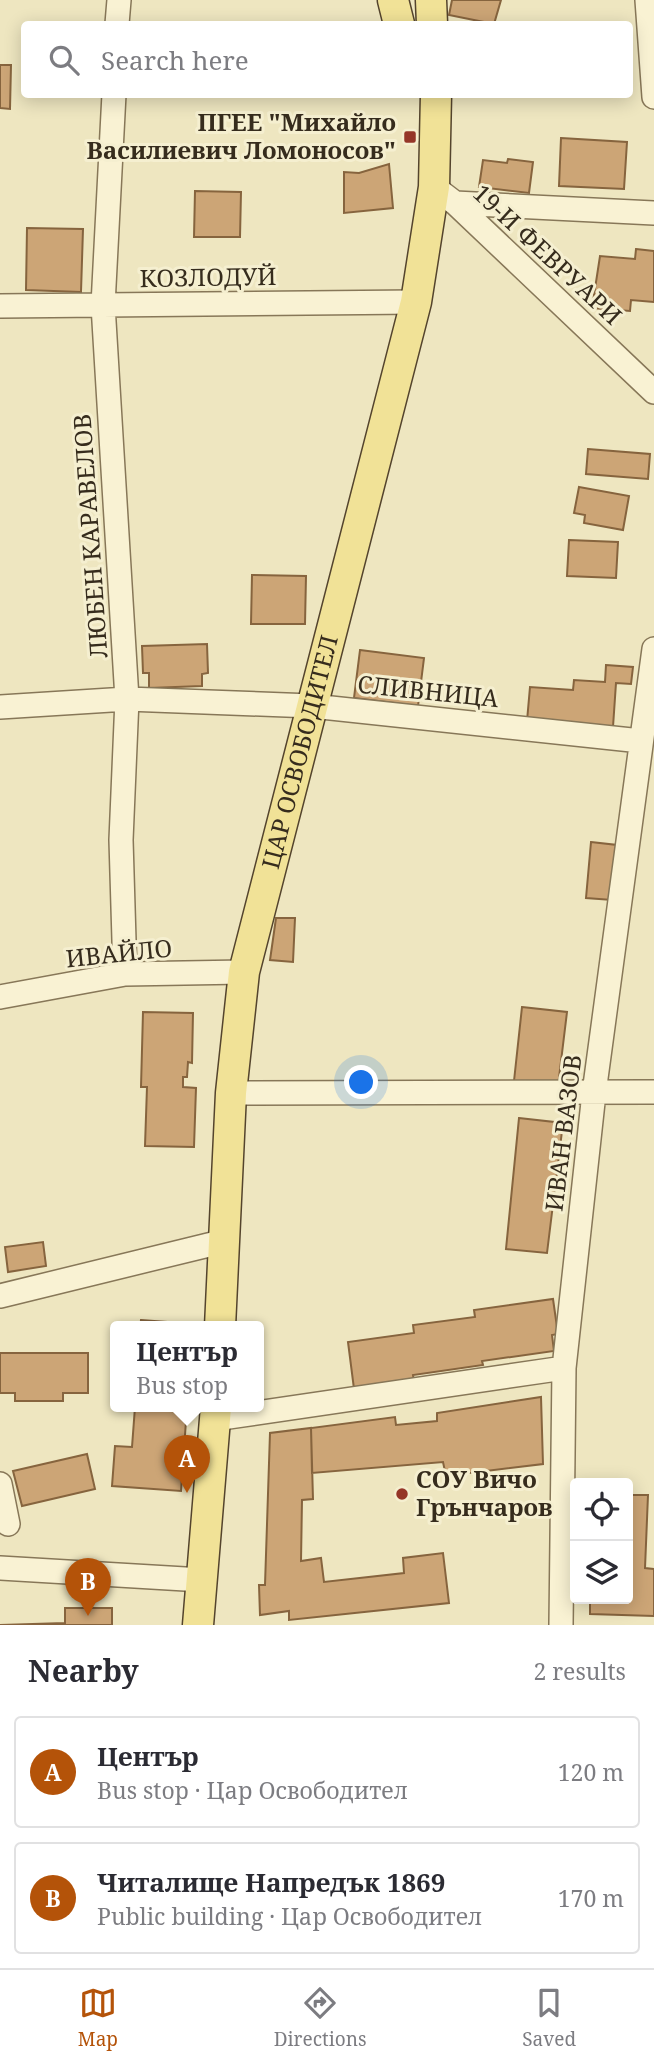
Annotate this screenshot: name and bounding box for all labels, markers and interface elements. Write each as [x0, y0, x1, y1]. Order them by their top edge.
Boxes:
search box [21, 21, 633, 98]
icon: search [45, 41, 83, 79]
text: Search here [101, 42, 249, 78]
place label: ПГЕЕ "Михайло Василиевич Ломоносов" [86, 105, 396, 166]
marker: ПГЕЕ "Михайло Василиевич Ломоносов" [402, 129, 418, 145]
street label: 19-И ФЕВРУАРИ [466, 176, 630, 332]
street label: КОЗЛОДУЙ [139, 259, 277, 294]
street label: ЛЮБЕН КАРАВЕЛОВ [65, 413, 115, 659]
street label: ЦАР ОСВОБОДИТЕЛ [253, 631, 345, 872]
street label: СЛИВНИЦА [356, 667, 500, 714]
street label: ИВАЙЛО [64, 931, 174, 974]
street label: ИВАН ВАЗОВ [537, 1053, 589, 1213]
your location [344, 1065, 378, 1099]
popup [110, 1321, 264, 1412]
text: Център [136, 1333, 238, 1369]
text: Bus stop [136, 1369, 228, 1401]
pin: A [164, 1435, 210, 1493]
place label: СОУ Вичо Грънчаров [416, 1462, 553, 1523]
map controls [570, 1478, 633, 1604]
button: locate [570, 1478, 633, 1541]
marker: СОУ Вичо Грънчаров [394, 1486, 410, 1502]
button: layers [570, 1541, 633, 1604]
pin: B [65, 1558, 111, 1616]
text: Nearby [28, 1650, 139, 1691]
text: 2 results [533, 1655, 626, 1687]
text: Център [97, 1738, 199, 1774]
text: A [44, 1756, 62, 1788]
text: 120 m [558, 1756, 624, 1788]
text: Bus stop · Цар Освободител [97, 1774, 408, 1806]
text: Читалище Напредък 1869 [97, 1864, 445, 1900]
text: B [45, 1882, 61, 1914]
text: 170 m [558, 1882, 624, 1914]
text: Public building · Цар Освободител [97, 1900, 482, 1932]
tab: Map [78, 1984, 118, 2052]
tab: Directions [274, 1984, 367, 2052]
tab: Saved [522, 1984, 576, 2052]

